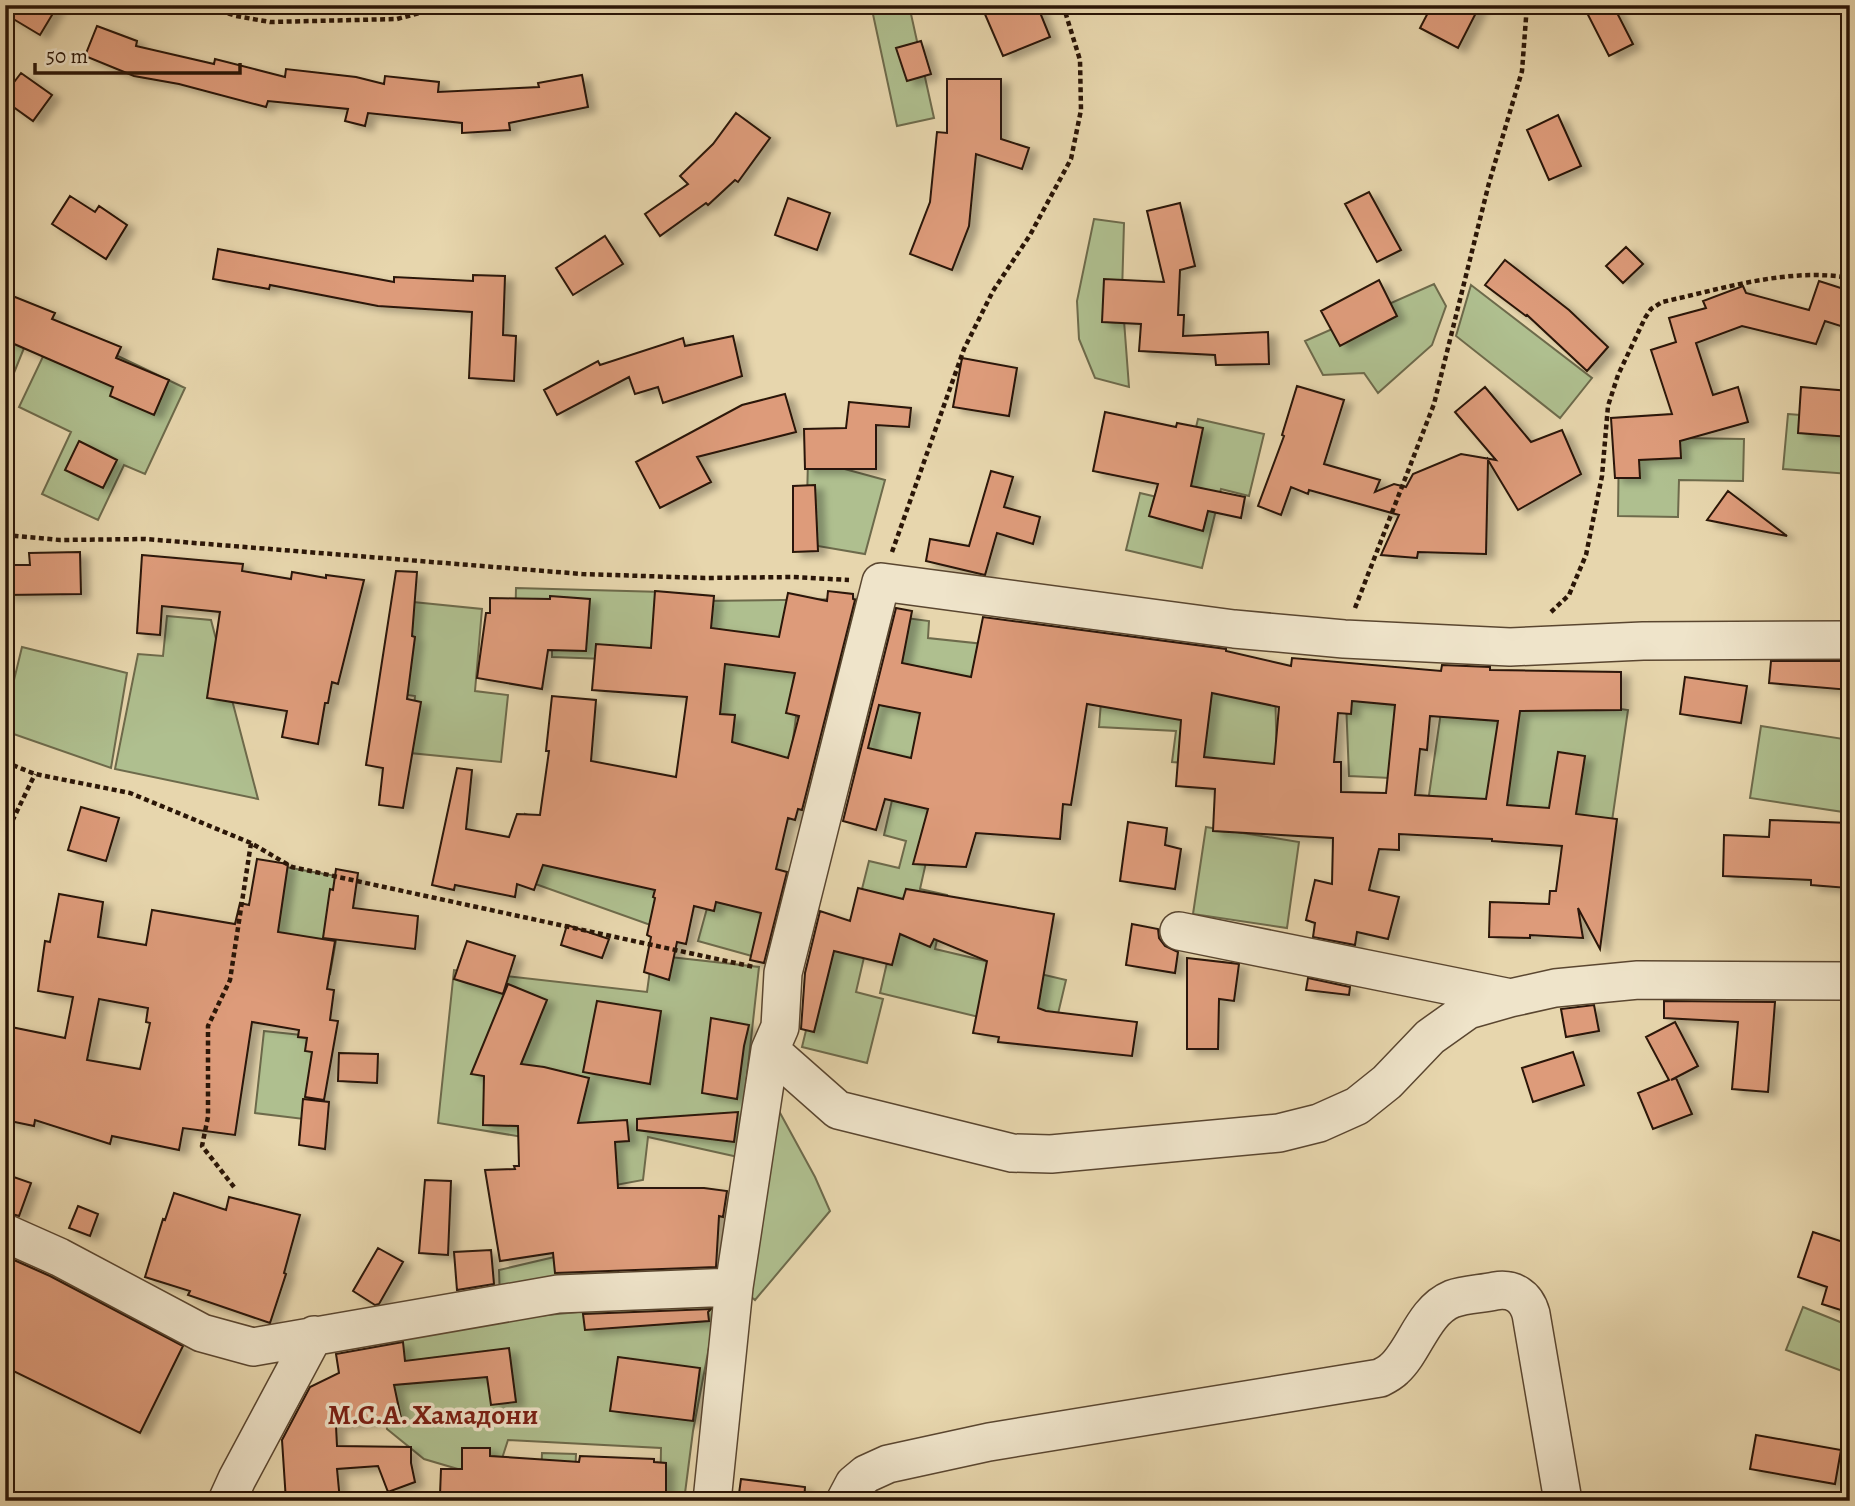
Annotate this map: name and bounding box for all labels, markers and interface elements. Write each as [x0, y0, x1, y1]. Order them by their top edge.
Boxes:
scale bar [35, 32, 240, 76]
text: 50 m [46, 42, 88, 70]
district label: М.С.А. Хамадони [328, 1396, 538, 1434]

